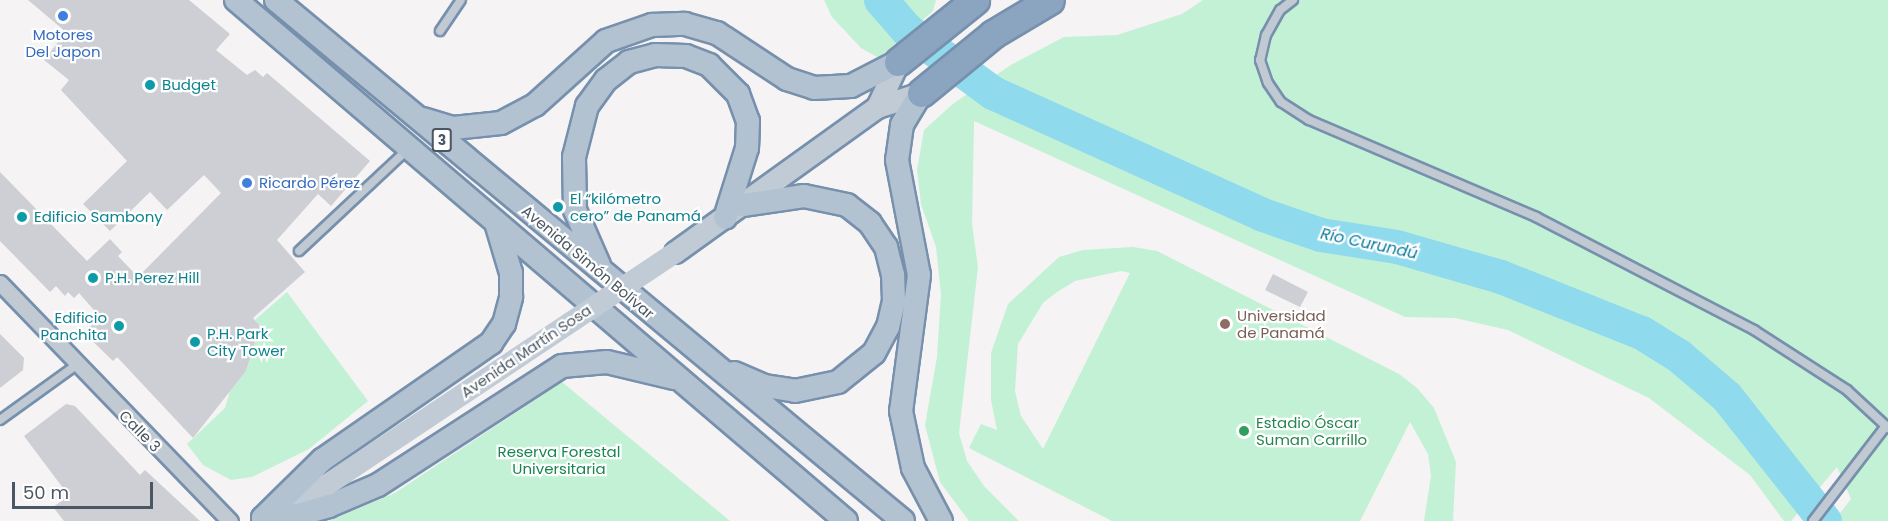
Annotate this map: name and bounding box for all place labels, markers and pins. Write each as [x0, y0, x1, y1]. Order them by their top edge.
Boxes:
marker: Motores Del Japon [56, 9, 70, 23]
place label: Motores Del Japon [25, 25, 101, 60]
place label: Budget [162, 76, 216, 94]
marker: Budget [143, 78, 157, 92]
place label: Ricardo Pérez [259, 174, 360, 192]
marker: Ricardo Pérez [240, 176, 254, 190]
place label: El “kilómetro cero” de Panamá [570, 189, 701, 224]
marker: El “kilómetro cero” de Panamá [551, 200, 565, 214]
place label: Edificio Sambony [34, 208, 163, 226]
marker: Edificio Sambony [15, 210, 29, 224]
place label: P.H. Perez Hill [105, 269, 200, 287]
marker: P.H. Perez Hill [86, 271, 100, 285]
place label: Universidad de Panamá [1237, 306, 1326, 341]
place label: Edificio Panchita [41, 308, 107, 343]
marker: Universidad de Panamá [1218, 317, 1232, 331]
marker: Edificio Panchita [112, 319, 126, 333]
place label: P.H. Park City Tower [207, 324, 285, 359]
marker: P.H. Park City Tower [188, 335, 202, 349]
place label: Estadio Óscar Suman Carrillo [1256, 413, 1367, 448]
marker: Estadio Óscar Suman Carrillo [1237, 424, 1251, 438]

